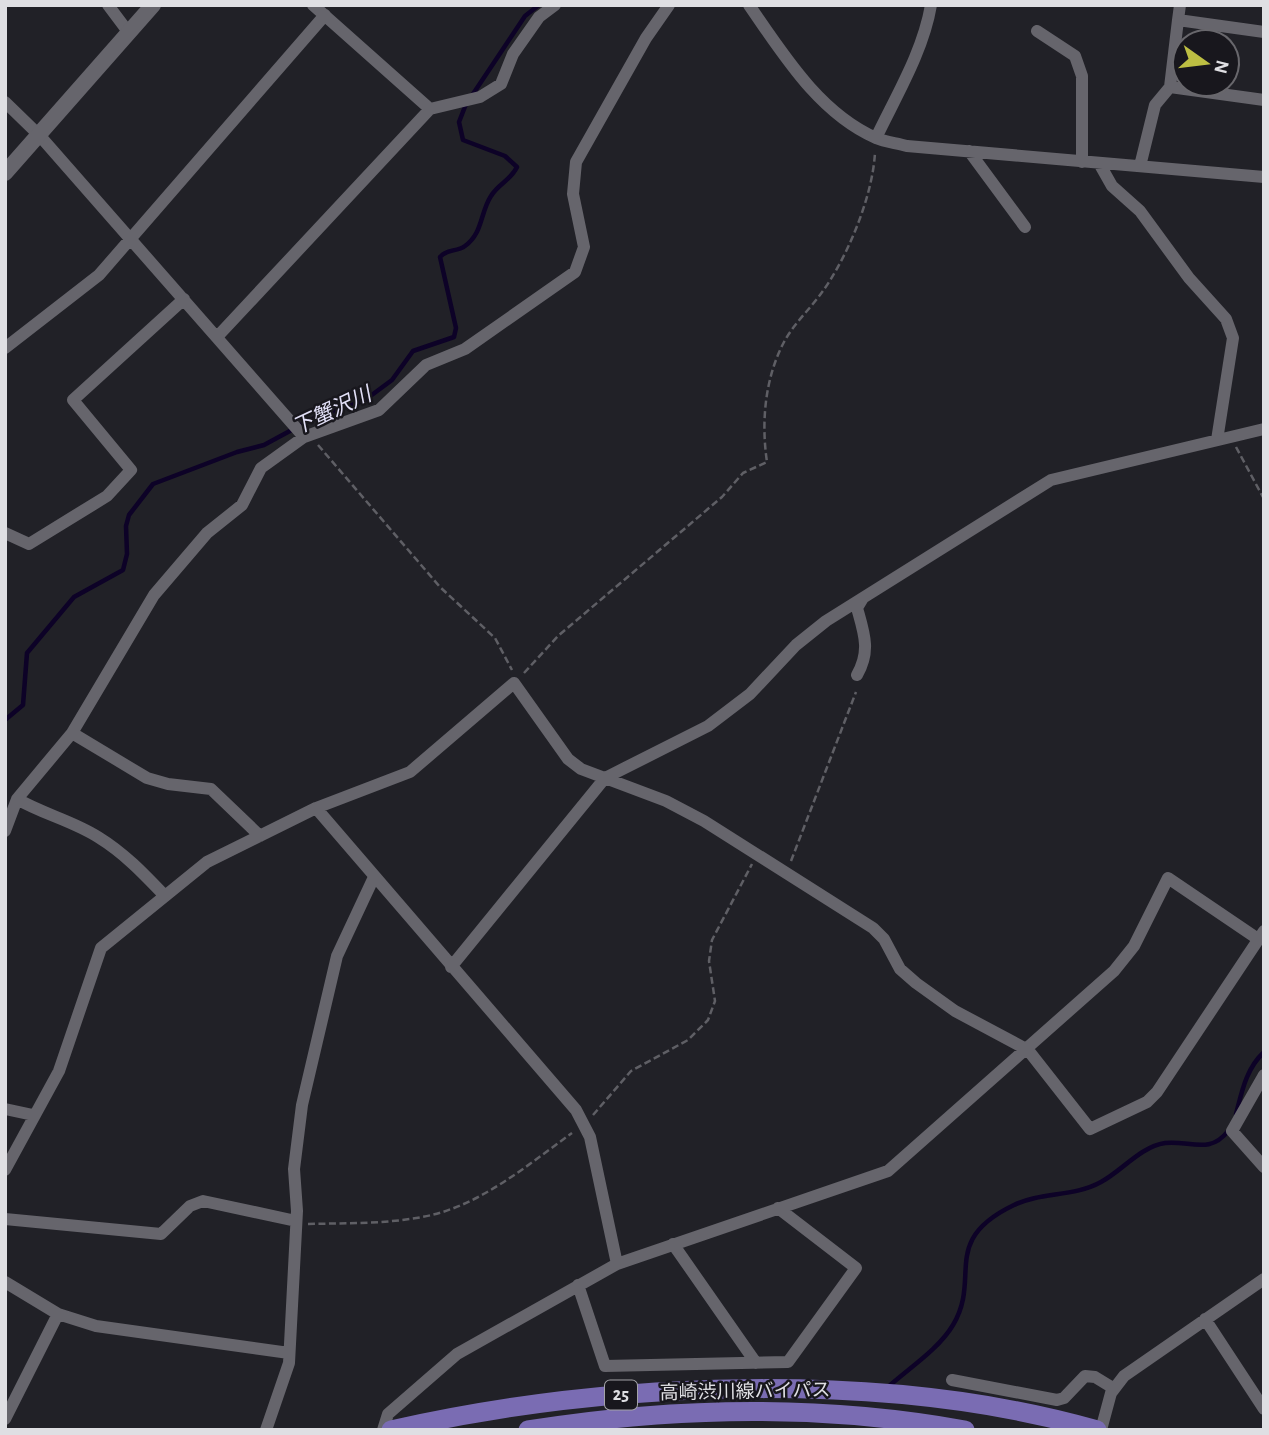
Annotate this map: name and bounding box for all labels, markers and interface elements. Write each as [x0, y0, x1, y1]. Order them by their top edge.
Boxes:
north arrow [1171, 28, 1241, 98]
text: N [1210, 58, 1232, 75]
water label: 下蟹沢川 [289, 382, 376, 438]
road number: 25 [605, 1380, 637, 1410]
street label: 高崎渋川線バイパス [660, 1380, 830, 1403]

